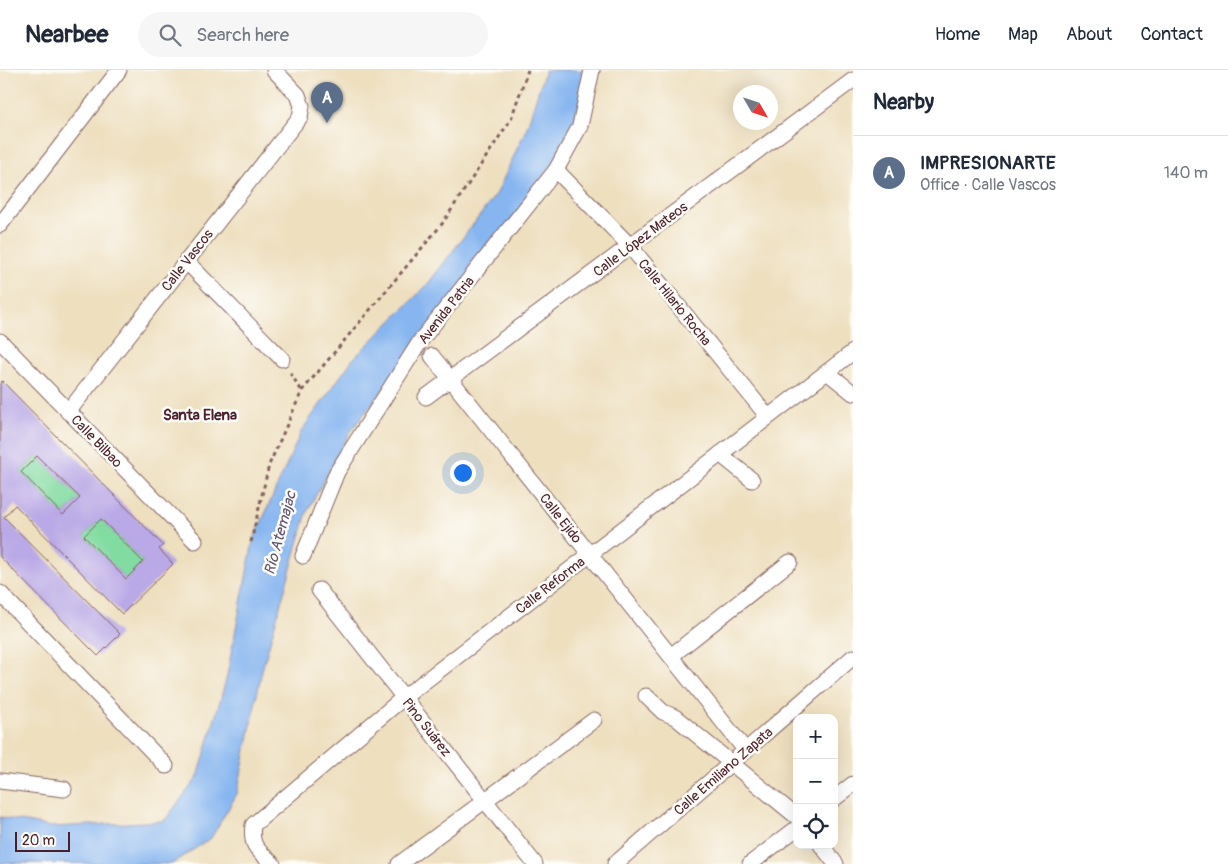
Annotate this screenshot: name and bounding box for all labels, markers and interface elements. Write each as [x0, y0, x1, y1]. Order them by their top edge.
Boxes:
search box [138, 12, 488, 57]
text: Nearbee [25, 20, 108, 49]
icon: search [156, 21, 184, 49]
text: Search here [196, 23, 289, 47]
text: Home [935, 23, 980, 46]
text: Map [1008, 23, 1038, 46]
text: About [1066, 23, 1112, 46]
text: Contact [1140, 23, 1203, 46]
pin: A [311, 82, 343, 123]
north arrow [733, 85, 778, 130]
text: Nearby [873, 89, 934, 116]
text: IMPRESIONARTE [920, 151, 1056, 175]
text: A [884, 163, 894, 183]
text: 140 m [1164, 163, 1208, 183]
text: Office · Calle Vascos [920, 175, 1056, 195]
street label: Calle López Mateos [590, 198, 691, 280]
street label: Calle Vascos [158, 225, 217, 295]
street label: Calle Hilario Rocha [634, 255, 715, 349]
street label: Avenida Patria [415, 273, 478, 347]
district label: Santa Elena [163, 406, 237, 425]
street label: Calle Bilbao [67, 412, 126, 471]
your location [450, 460, 476, 486]
water label: Río Atemajac [260, 488, 301, 577]
street label: Calle Ejido [536, 490, 586, 547]
street label: Calle Reforma [512, 553, 588, 618]
street label: Pino Suárez [399, 695, 455, 760]
map controls [793, 714, 838, 849]
button: + [793, 714, 838, 759]
street label: Calle Emiliano Zapata [670, 724, 776, 819]
button: − [793, 759, 838, 804]
button: locate [793, 804, 838, 849]
scale bar [15, 829, 70, 852]
text: 20 m [22, 832, 55, 849]

